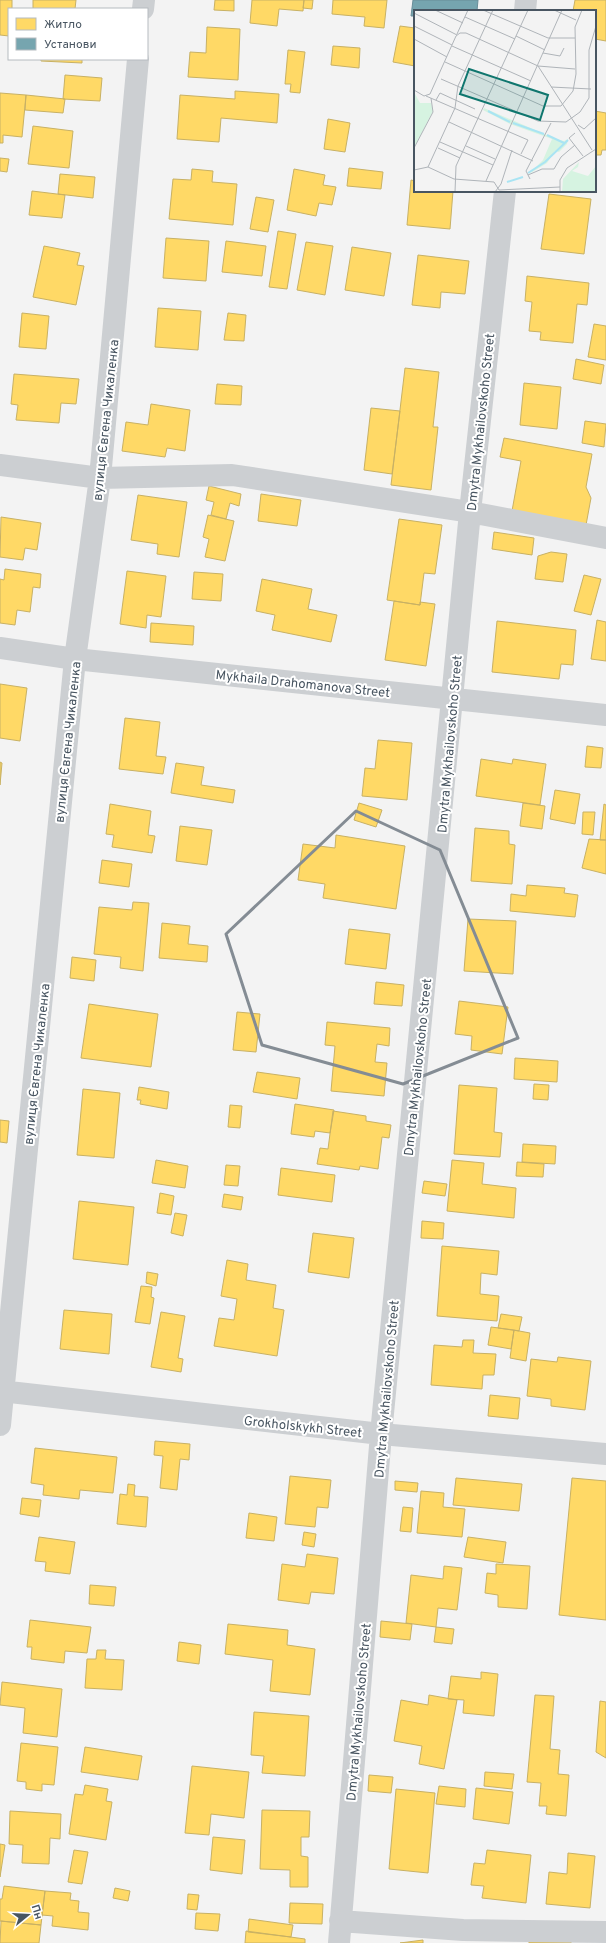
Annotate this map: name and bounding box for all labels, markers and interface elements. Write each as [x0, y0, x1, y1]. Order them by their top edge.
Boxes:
legend [8, 8, 148, 60]
inset map [414, 10, 596, 192]
text: Житло [44, 17, 82, 33]
text: Установи [44, 37, 96, 53]
street label: Dmytra Mykhailovskoho Street [465, 333, 499, 512]
street label: вулиця Євгена Чикаленка [91, 339, 123, 502]
street label: Dmytra Mykhailovskoho Street [435, 655, 467, 834]
street label: вулиця Євгена Чикаленка [53, 661, 85, 824]
street label: Mykhaila Drahomanova Street [215, 668, 391, 702]
street label: Dmytra Mykhailovskoho Street [402, 978, 436, 1157]
street label: вулиця Євгена Чикаленка [22, 983, 54, 1146]
street label: Dmytra Mykhailovskoho Street [372, 1300, 404, 1479]
street label: Grokholskykh Street [243, 1414, 363, 1442]
street label: Dmytra Mykhailovskoho Street [344, 1623, 376, 1802]
north arrow [8, 1895, 48, 1935]
text: Пн [28, 1903, 46, 1921]

